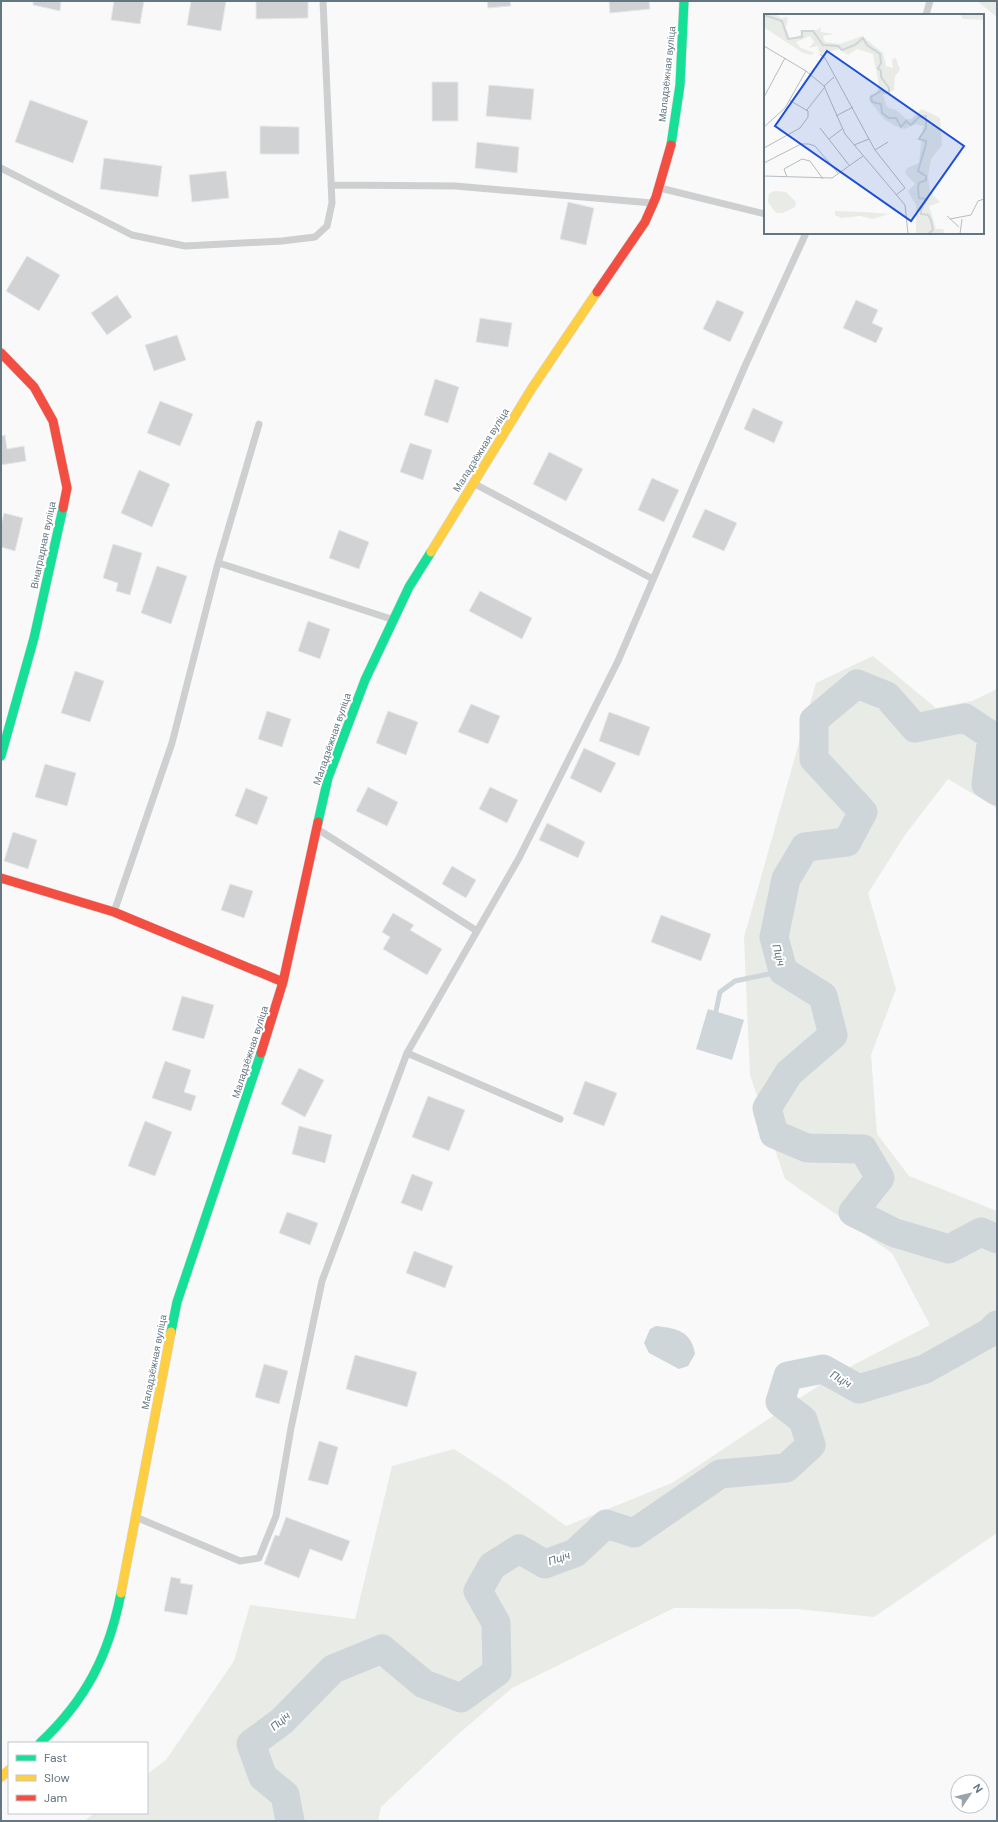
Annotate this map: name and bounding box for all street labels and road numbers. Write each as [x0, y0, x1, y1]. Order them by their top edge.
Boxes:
street label: Маладзёжная вуліца [655, 25, 679, 123]
street label: Маладзёжная вуліца [450, 405, 512, 494]
street label: Вінаградная вуліца [27, 500, 59, 590]
street label: Маладзёжная вуліца [310, 691, 354, 787]
street label: Маладзёжная вуліца [229, 1004, 271, 1100]
street label: Маладзёжная вуліца [138, 1313, 170, 1411]

